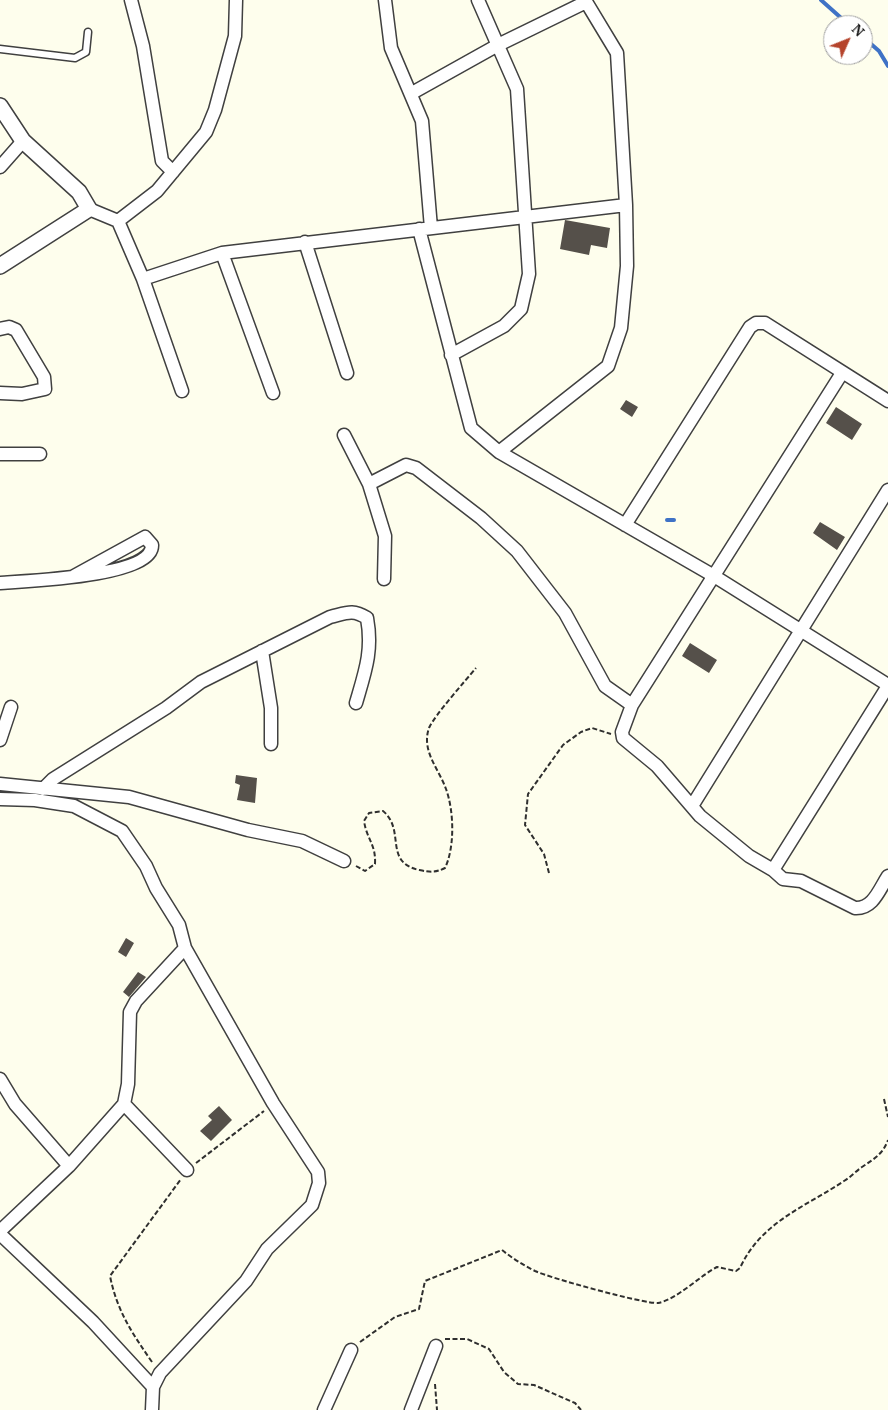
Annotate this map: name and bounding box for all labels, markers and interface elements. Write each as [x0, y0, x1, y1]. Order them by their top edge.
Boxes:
north arrow [823, 15, 873, 65]
text: N [848, 20, 869, 40]

